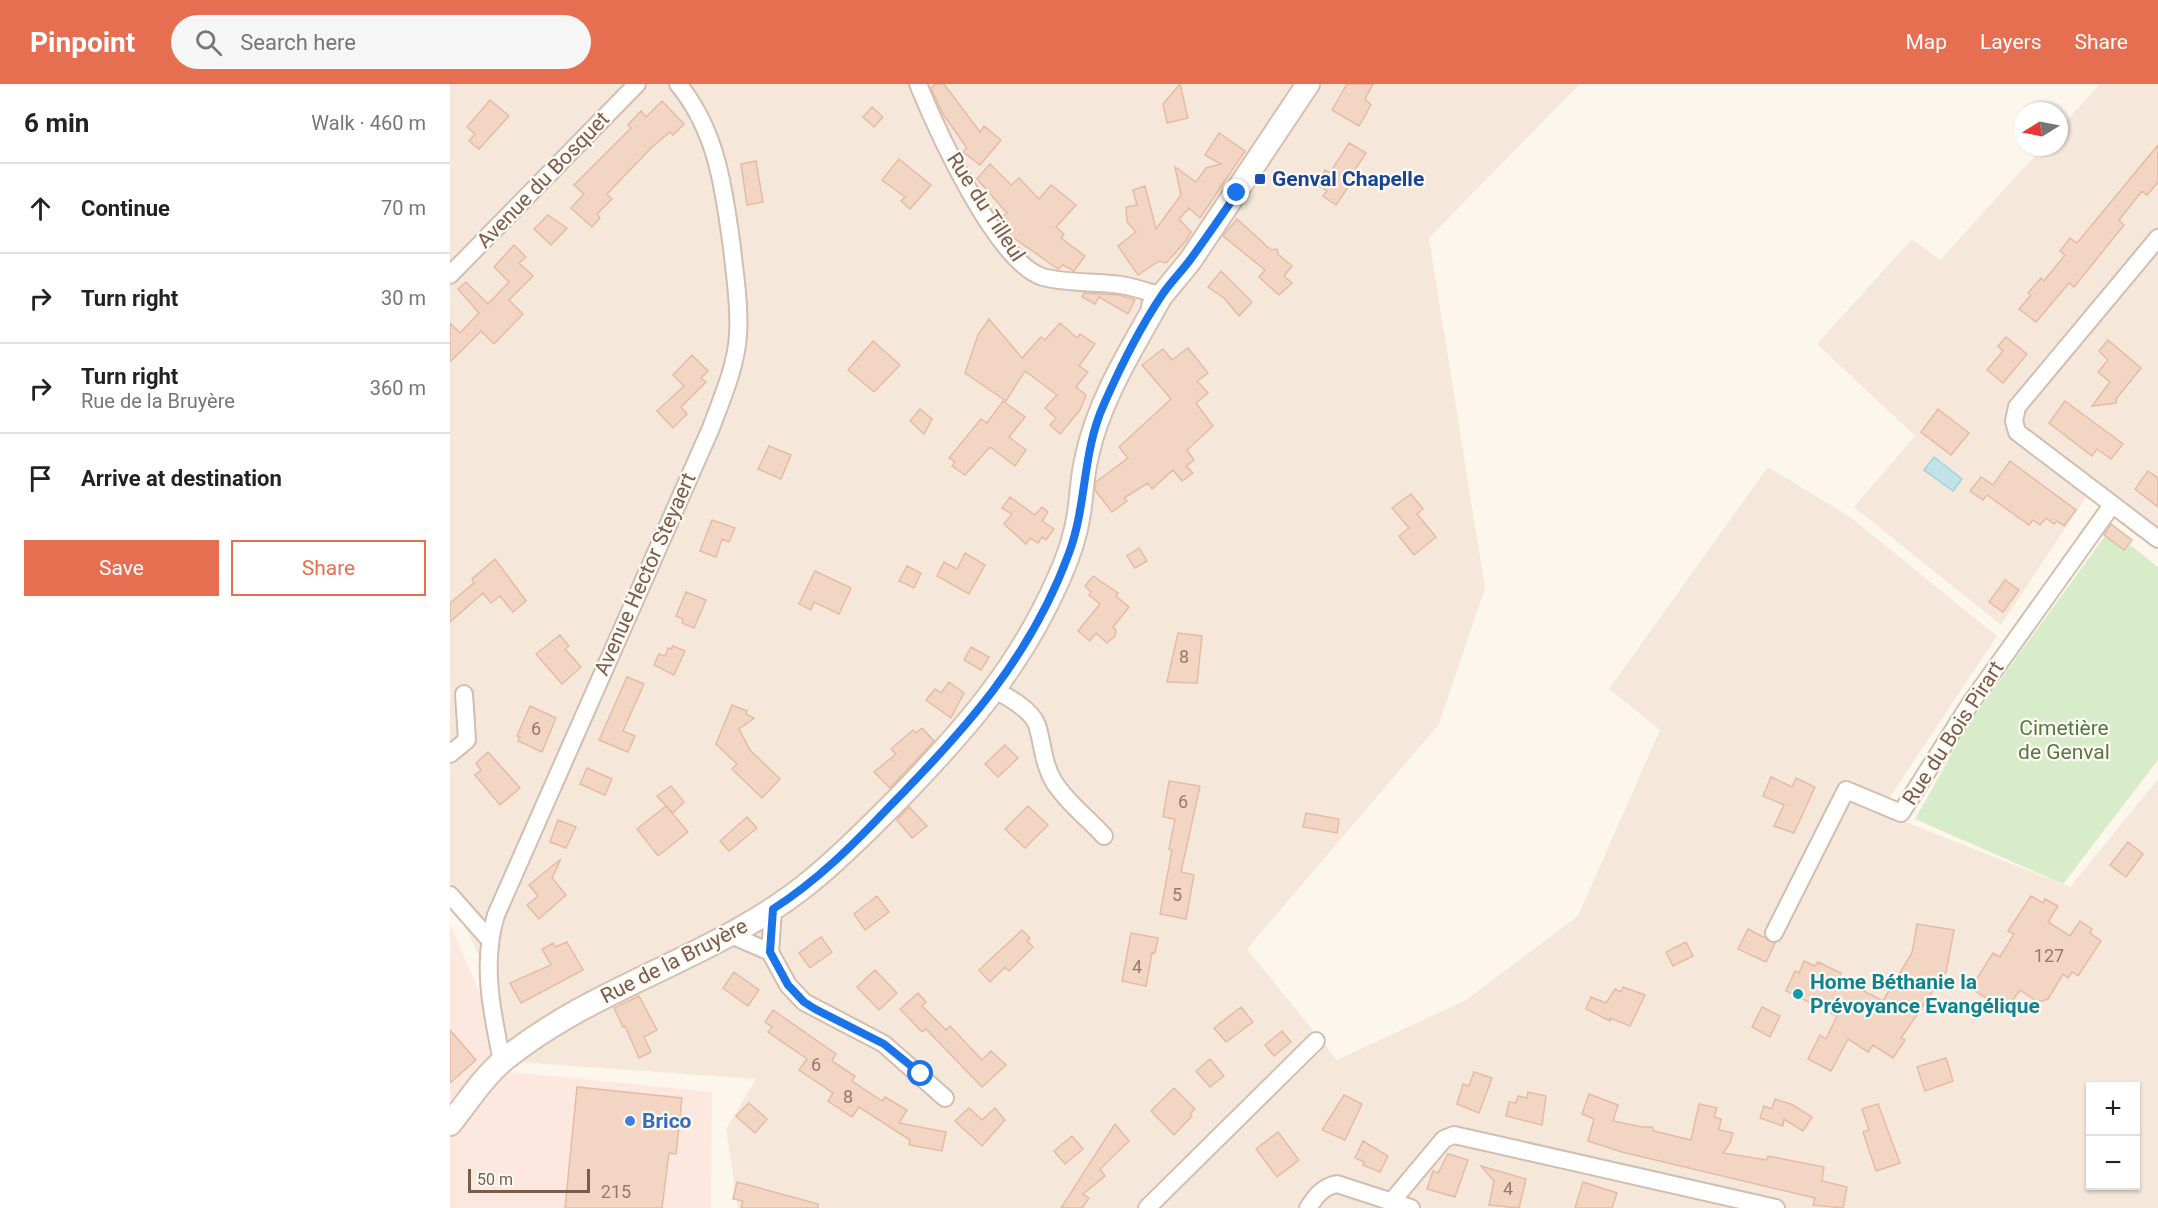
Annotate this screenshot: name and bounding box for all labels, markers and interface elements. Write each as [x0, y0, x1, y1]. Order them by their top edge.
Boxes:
search box [171, 15, 591, 69]
text: Pinpoint [30, 26, 135, 59]
icon: search [192, 26, 225, 59]
text: Search here [240, 30, 356, 55]
text: Map [1905, 30, 1947, 54]
text: Layers [1980, 30, 2041, 54]
text: Share [2074, 30, 2128, 54]
north arrow [2014, 102, 2068, 156]
street label: Avenue du Bosquet [472, 107, 614, 253]
text: 6 min [24, 108, 89, 138]
text: Walk · 460 m [311, 111, 426, 135]
street label: Rue du Tilleul [942, 148, 1030, 266]
place label: Genval Chapelle [1272, 167, 1424, 191]
marker: Genval Chapelle [1253, 172, 1267, 186]
route end [1223, 179, 1249, 205]
icon: ahead [24, 192, 57, 225]
text: Continue [81, 196, 170, 221]
text: 70 m [381, 196, 426, 220]
icon: right [24, 282, 57, 315]
text: Turn right [81, 286, 178, 311]
text: 30 m [381, 286, 426, 310]
text: Turn right [81, 364, 178, 389]
icon: right [24, 372, 57, 405]
text: 360 m [370, 376, 426, 400]
text: Rue de la Bruyère [81, 389, 235, 413]
icon: arrive [24, 462, 57, 495]
text: Arrive at destination [81, 466, 282, 491]
street label: Avenue Hector Steyaert [589, 469, 701, 679]
button: Save [24, 540, 219, 596]
button: Share [231, 540, 426, 596]
house number: 8 [1179, 646, 1189, 667]
street label: Rue du Bois Pirart [1898, 656, 2009, 809]
park label: Cimetière de Genval [2018, 716, 2110, 764]
house number: 6 [531, 718, 541, 739]
house number: 6 [1178, 791, 1188, 812]
house number: 5 [1172, 884, 1182, 905]
street label: Rue de la Bruyère [597, 914, 751, 1008]
house number: 127 [2034, 945, 2064, 966]
house number: 4 [1132, 956, 1142, 977]
place label: Home Béthanie la Prévoyance Evangélique [1810, 970, 2040, 1018]
marker: Home Béthanie la Prévoyance Evangélique [1791, 987, 1805, 1001]
house number: 6 [811, 1054, 821, 1075]
route start [907, 1060, 933, 1086]
map controls [2086, 1082, 2140, 1190]
button: + [2086, 1082, 2140, 1136]
house number: 8 [843, 1086, 853, 1107]
place label: Brico [642, 1109, 692, 1133]
marker: Brico [623, 1114, 637, 1128]
button: − [2086, 1136, 2140, 1190]
scale bar [468, 1166, 590, 1194]
text: 50 m [477, 1170, 513, 1189]
house number: 4 [1503, 1178, 1513, 1199]
house number: 215 [601, 1181, 631, 1202]

